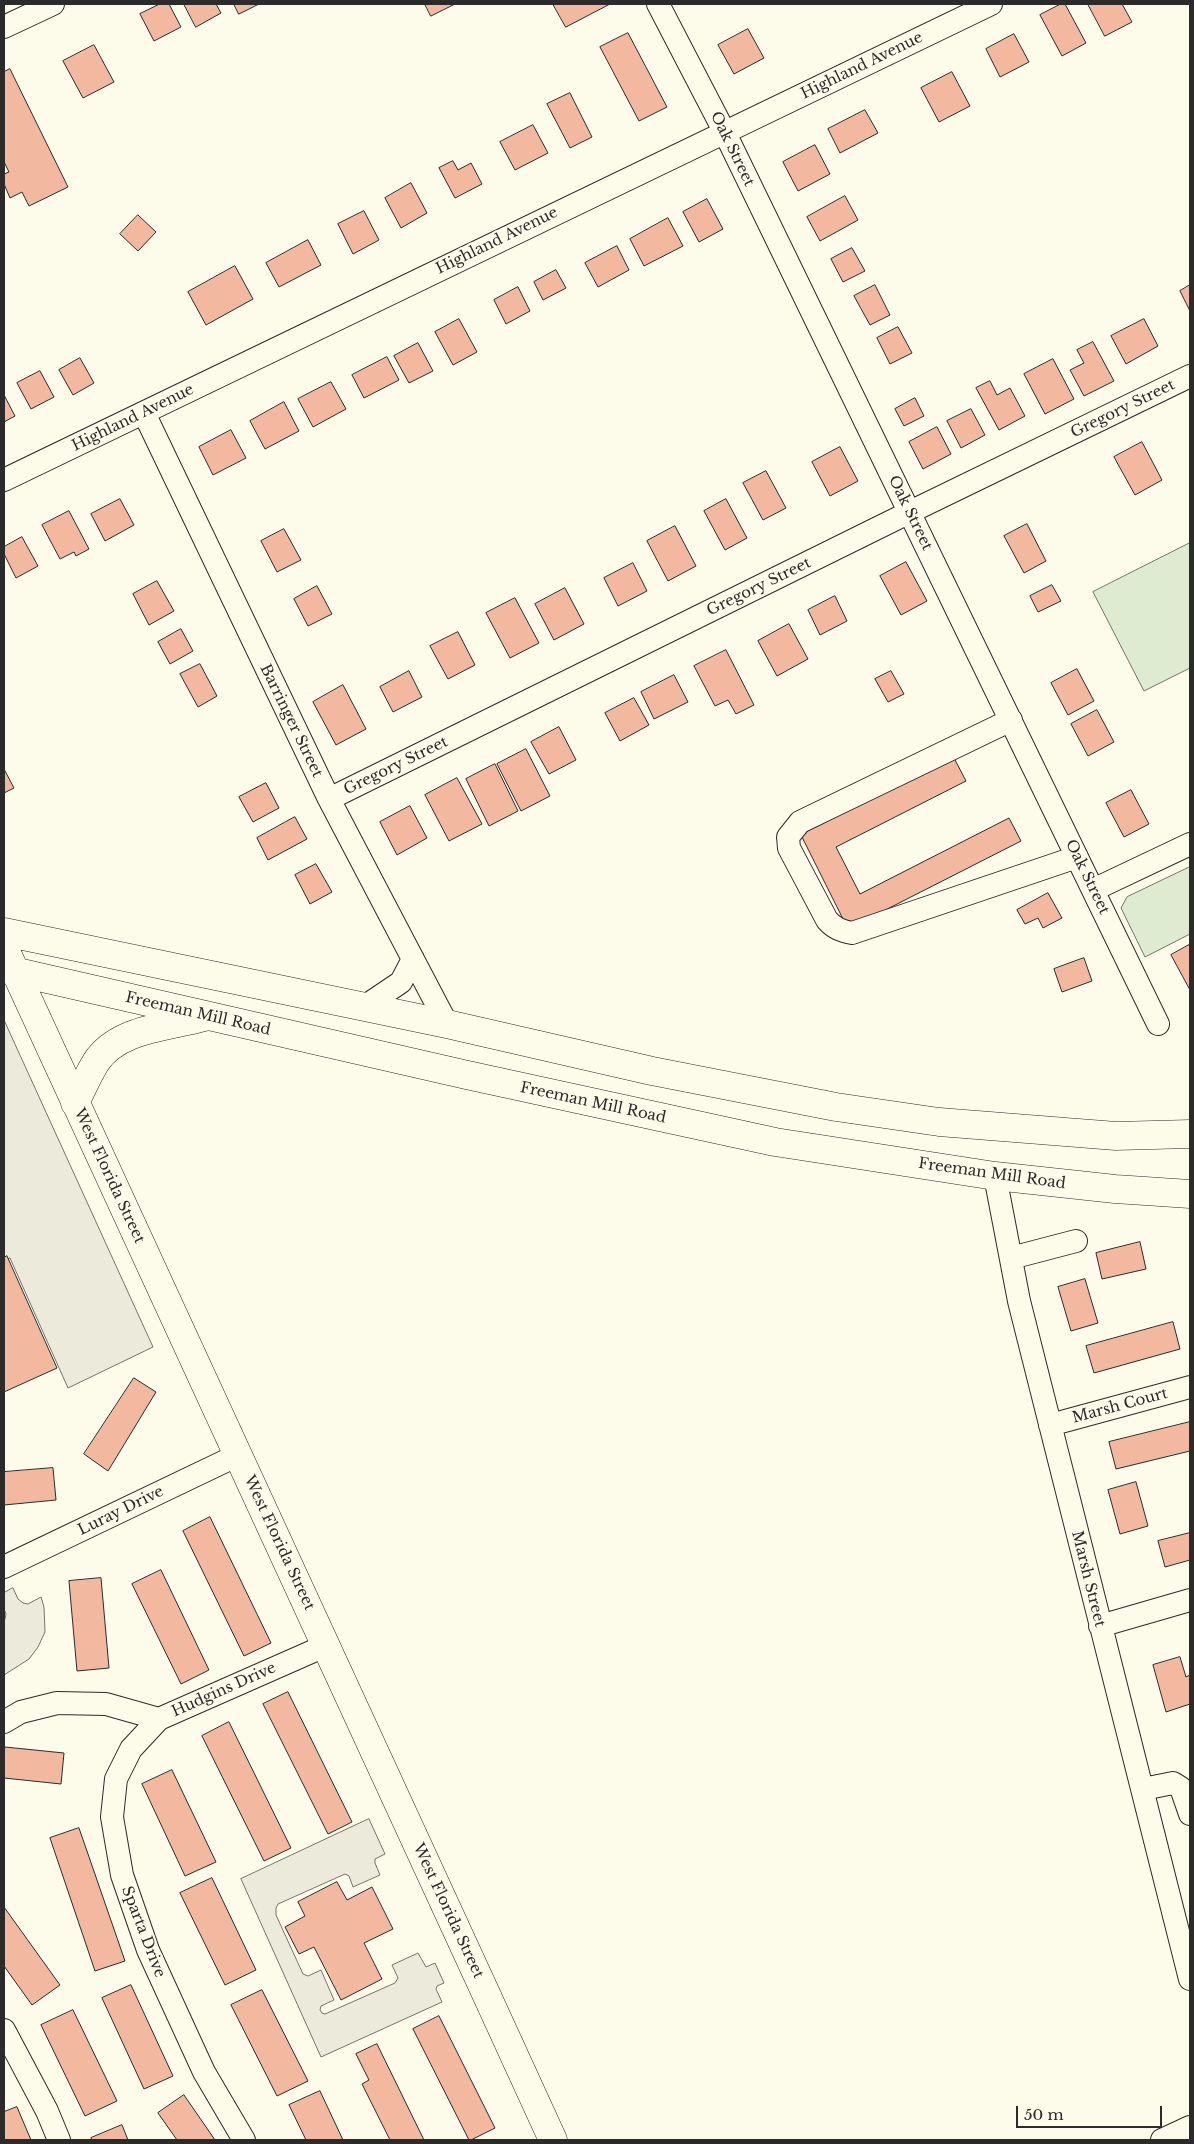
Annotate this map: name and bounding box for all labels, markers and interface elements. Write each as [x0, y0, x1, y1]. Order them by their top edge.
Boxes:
street label: Highland Avenue [798, 29, 926, 103]
street label: Oak Street [706, 109, 758, 189]
street label: Highland Avenue [433, 204, 561, 278]
street label: Gregory Street [1068, 376, 1178, 442]
street label: Highland Avenue [69, 381, 197, 455]
street label: Oak Street [884, 473, 936, 553]
street label: Gregory Street [704, 554, 814, 620]
street label: Barringer Street [256, 661, 326, 781]
street label: Gregory Street [341, 733, 451, 799]
street label: Oak Street [1061, 837, 1113, 917]
street label: Freeman Mill Road [124, 989, 272, 1039]
street label: Freeman Mill Road [518, 1079, 668, 1127]
street label: West Florida Street [70, 1106, 148, 1246]
street label: Freeman Mill Road [917, 1155, 1067, 1193]
street label: Marsh Court [1070, 1385, 1170, 1427]
street label: West Florida Street [240, 1473, 318, 1613]
street label: Luray Drive [75, 1483, 167, 1539]
street label: Marsh Street [1067, 1529, 1109, 1629]
street label: Hudgins Drive [169, 1659, 279, 1721]
street label: West Florida Street [409, 1841, 487, 1981]
street label: Sparta Drive [117, 1884, 169, 1980]
scale bar [1019, 2096, 1165, 2128]
text: 50 m [1024, 2105, 1064, 2124]

